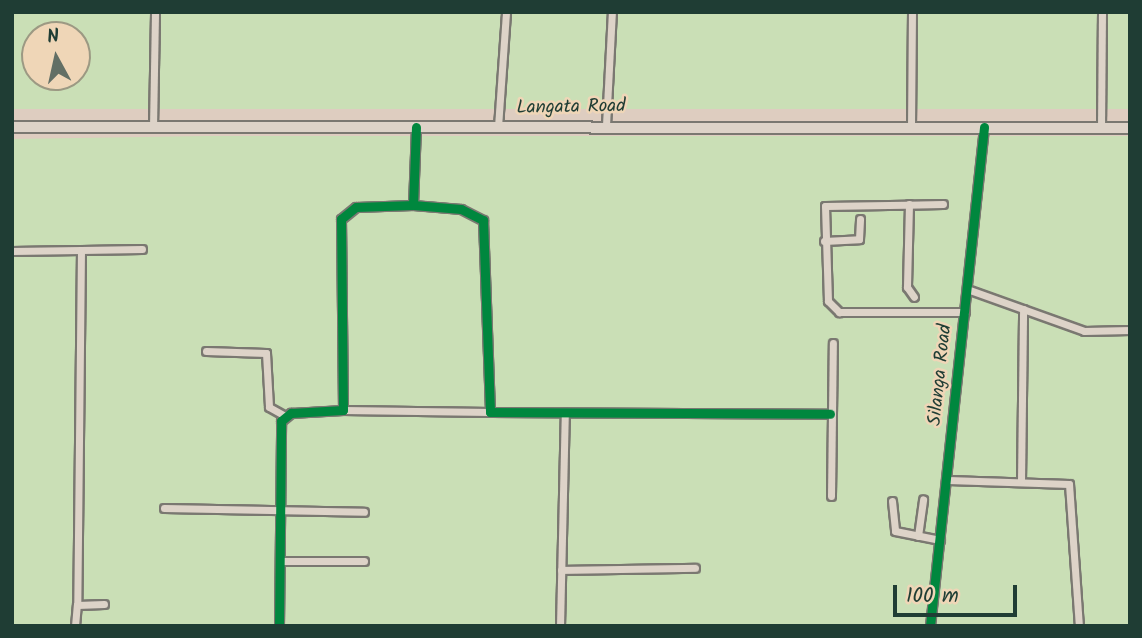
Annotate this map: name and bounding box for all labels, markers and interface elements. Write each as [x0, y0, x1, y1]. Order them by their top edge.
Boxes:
north arrow [21, 21, 91, 91]
text: N [45, 21, 61, 53]
street label: Langata Road [516, 96, 626, 120]
street label: Silanga Road [924, 323, 958, 427]
scale bar [897, 572, 1021, 616]
text: 100 m [906, 580, 959, 613]

